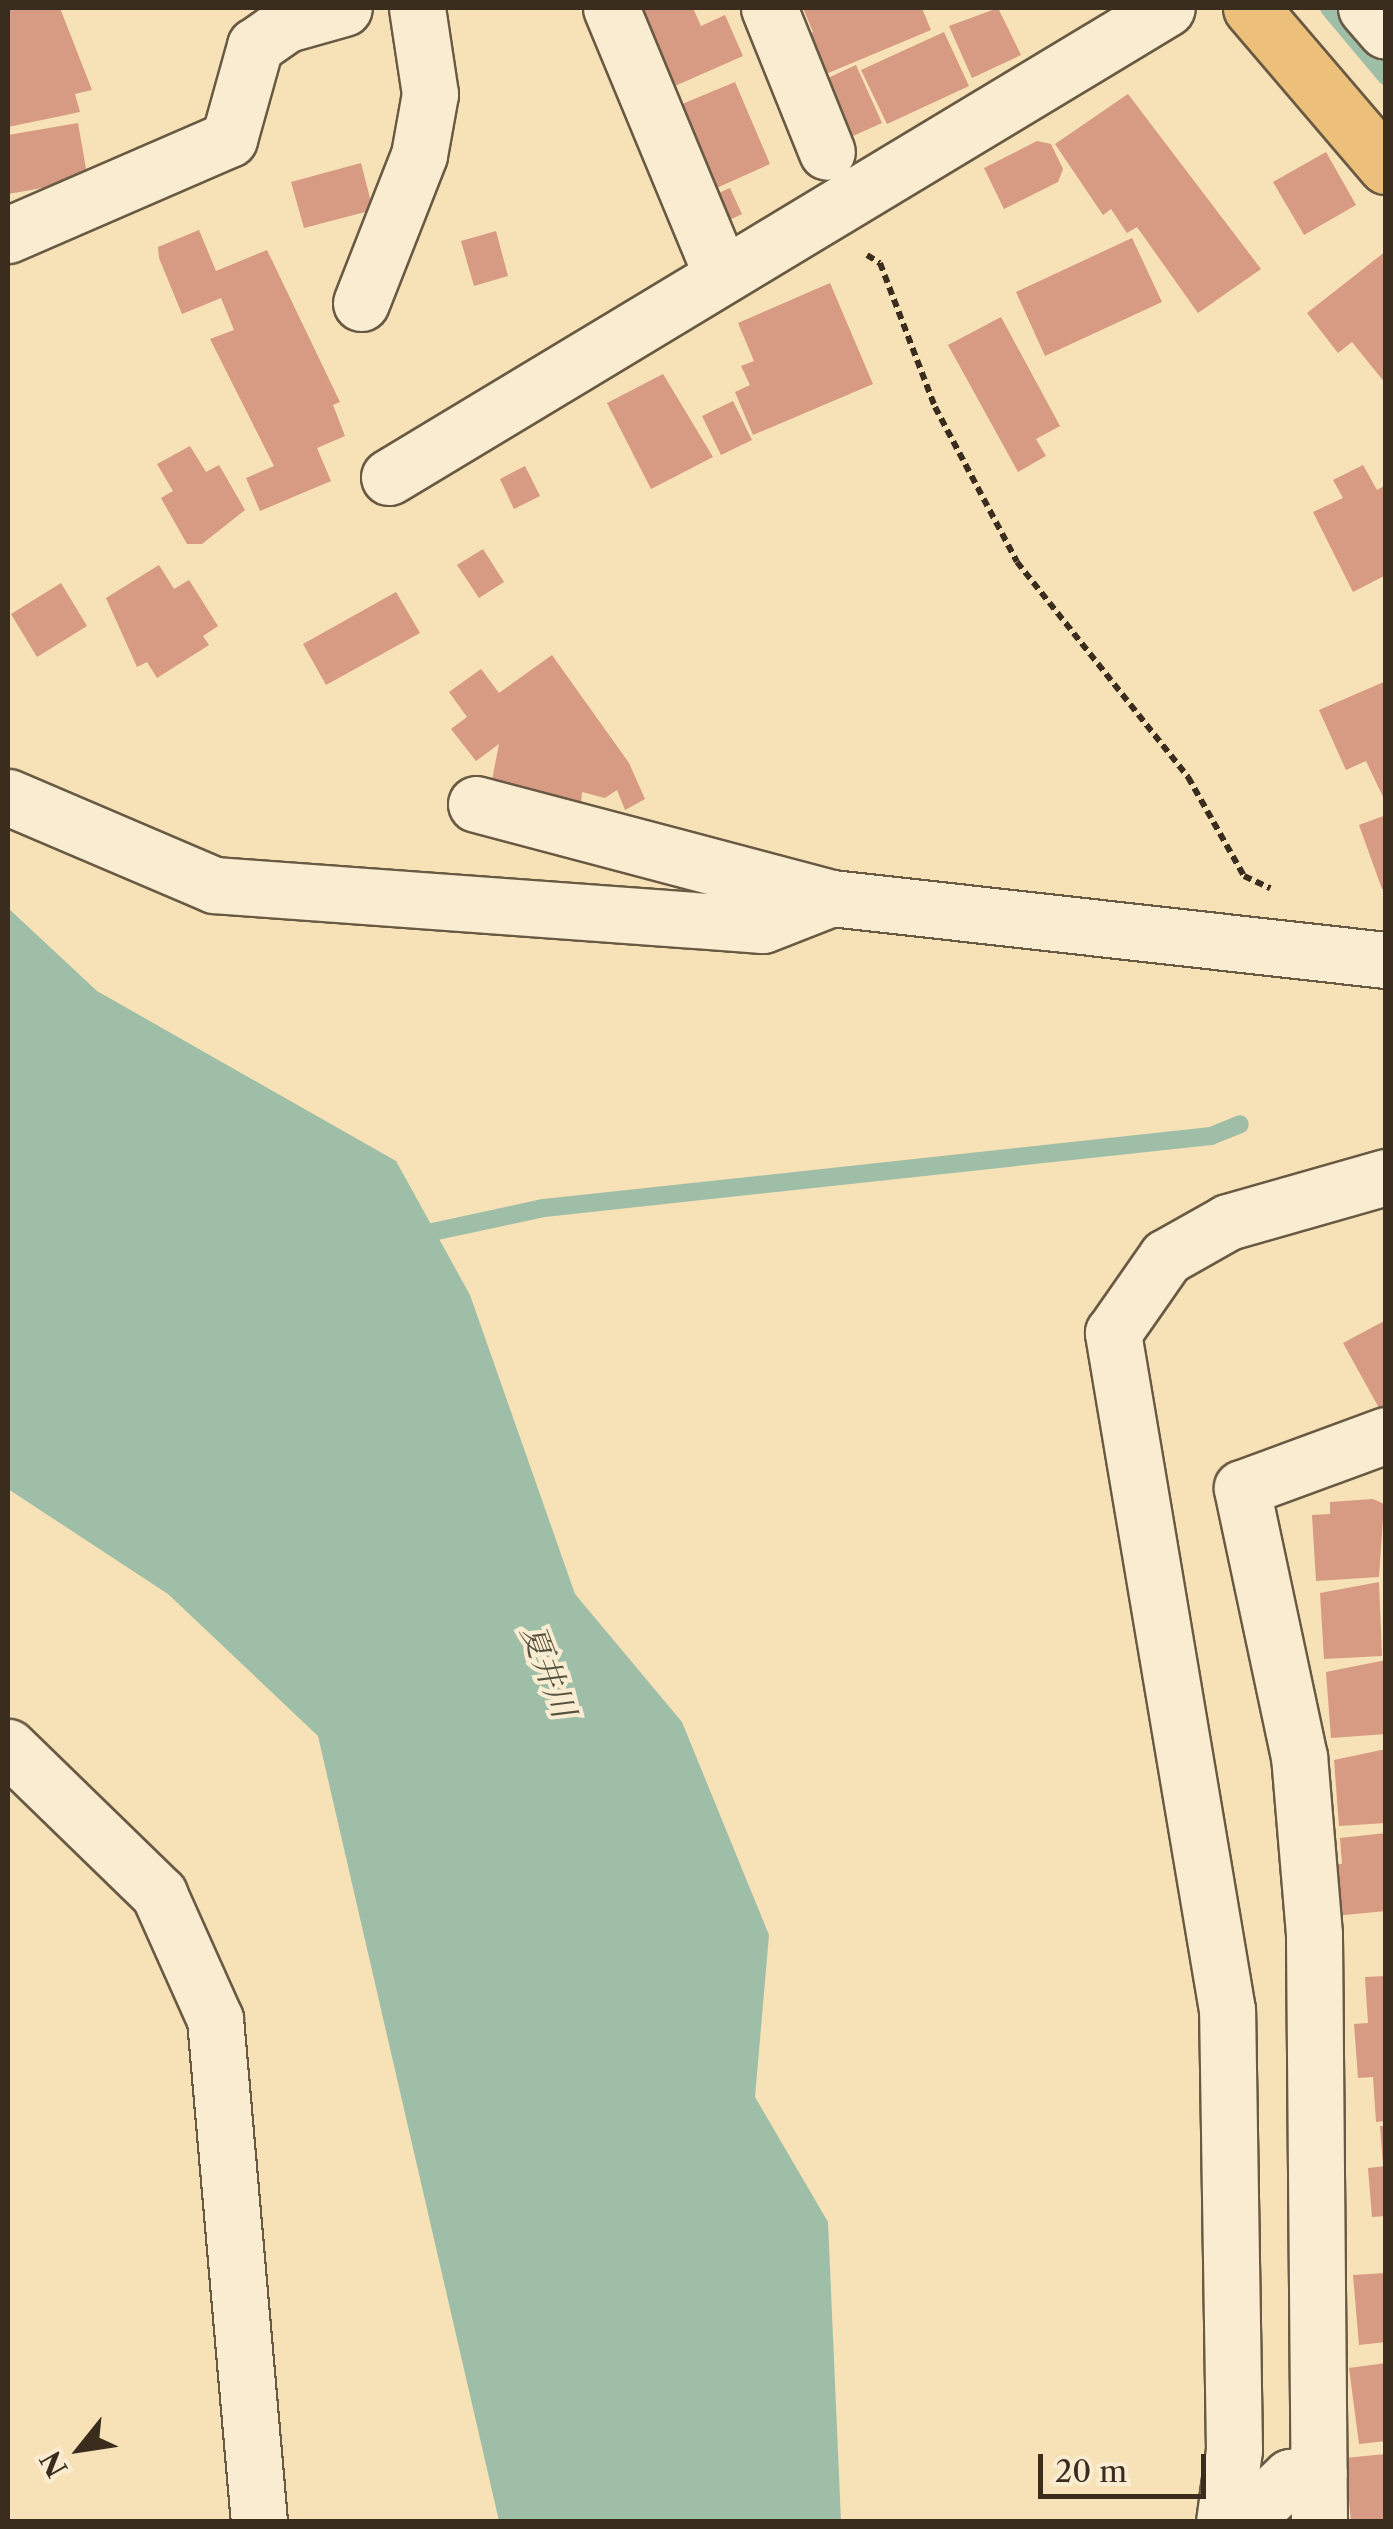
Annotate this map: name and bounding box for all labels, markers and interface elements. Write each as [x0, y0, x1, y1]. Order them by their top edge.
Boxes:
water label: 夏井川 [513, 1619, 583, 1723]
north arrow [30, 2399, 130, 2499]
scale bar [1043, 2434, 1210, 2496]
text: N [33, 2445, 75, 2483]
text: 20 m [1055, 2453, 1127, 2490]

